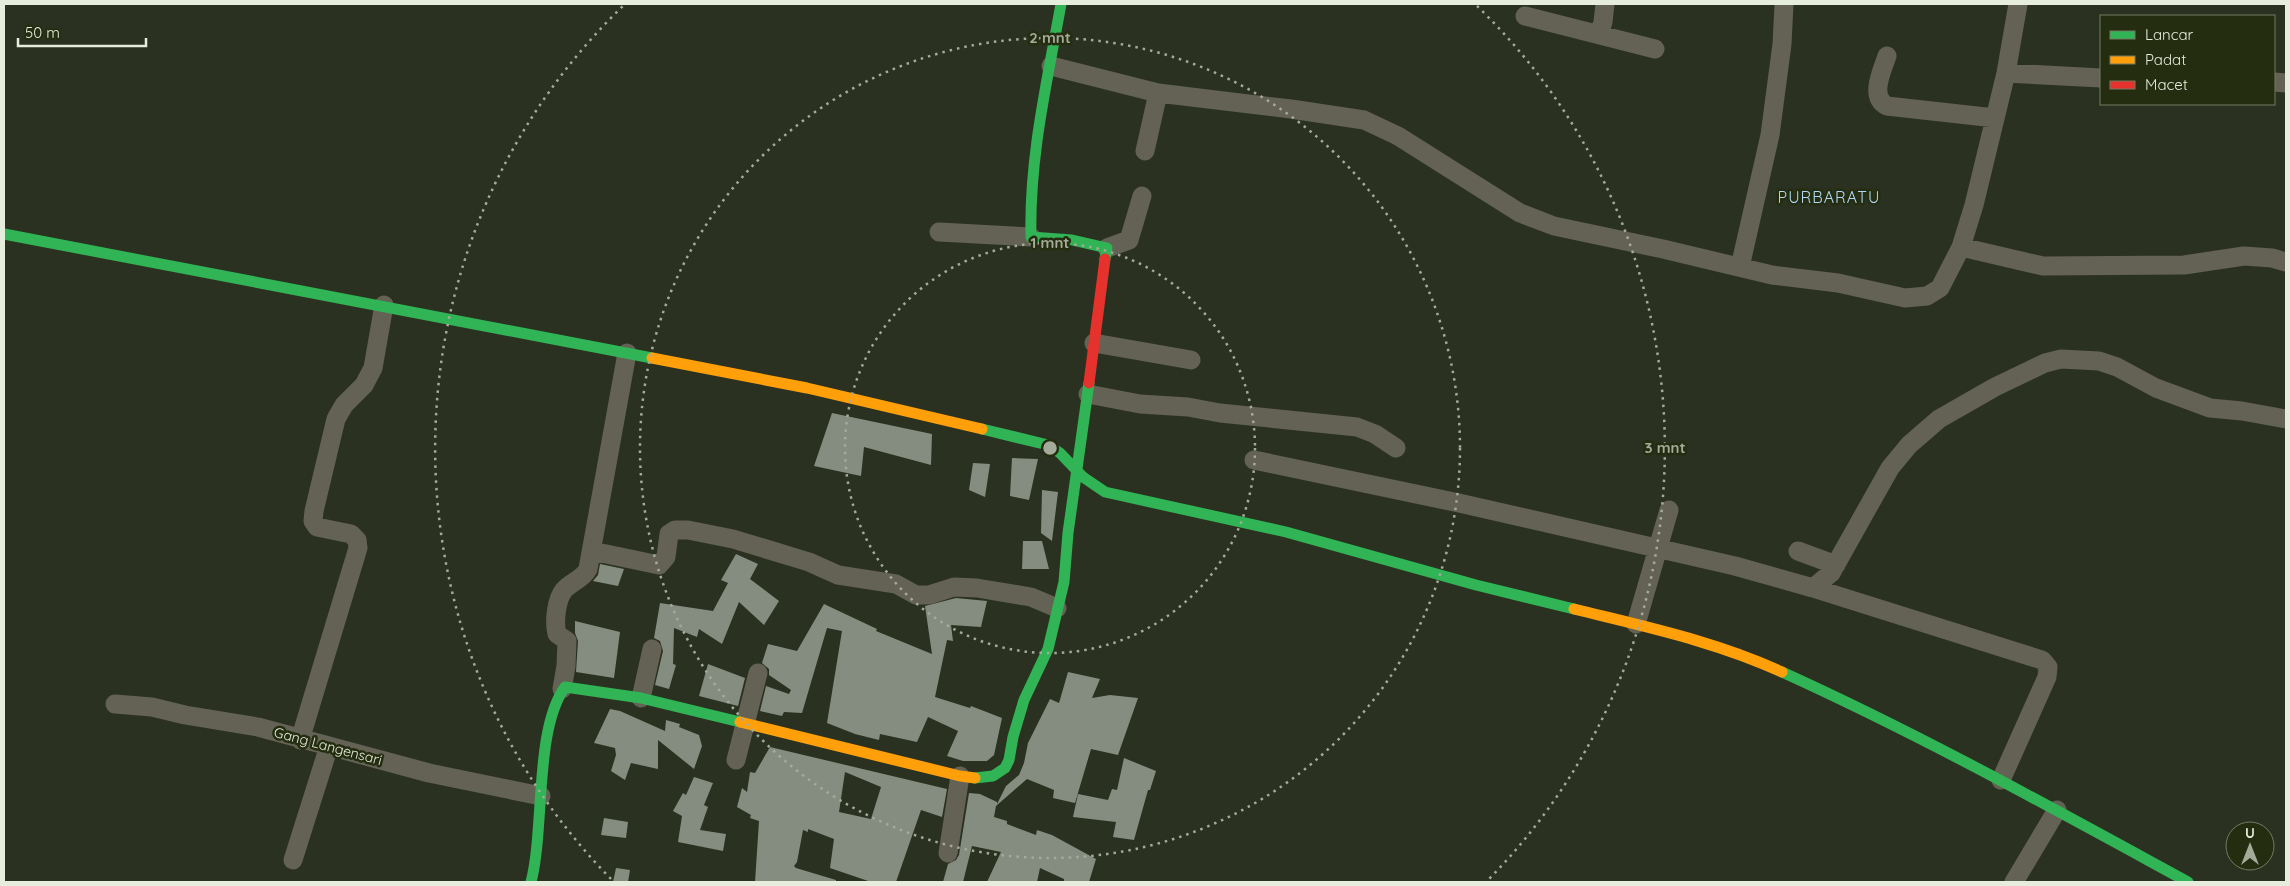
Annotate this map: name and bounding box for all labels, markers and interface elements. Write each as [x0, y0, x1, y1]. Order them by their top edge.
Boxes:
scale bar [18, 15, 145, 47]
legend [2100, 15, 2275, 105]
text: 50 m [25, 23, 60, 42]
text: Lancar [2145, 25, 2194, 44]
text: 2 mnt [1029, 28, 1071, 47]
text: Padat [2145, 50, 2186, 69]
text: Macet [2145, 75, 2188, 94]
district label: PURBARATU [1778, 187, 1880, 207]
text: 1 mnt [1031, 233, 1069, 252]
text: 3 mnt [1644, 438, 1686, 457]
centre of rings [1041, 439, 1059, 457]
street label: Gang Langensari [272, 723, 384, 769]
north arrow [2225, 821, 2275, 871]
text: U [2245, 824, 2255, 842]

